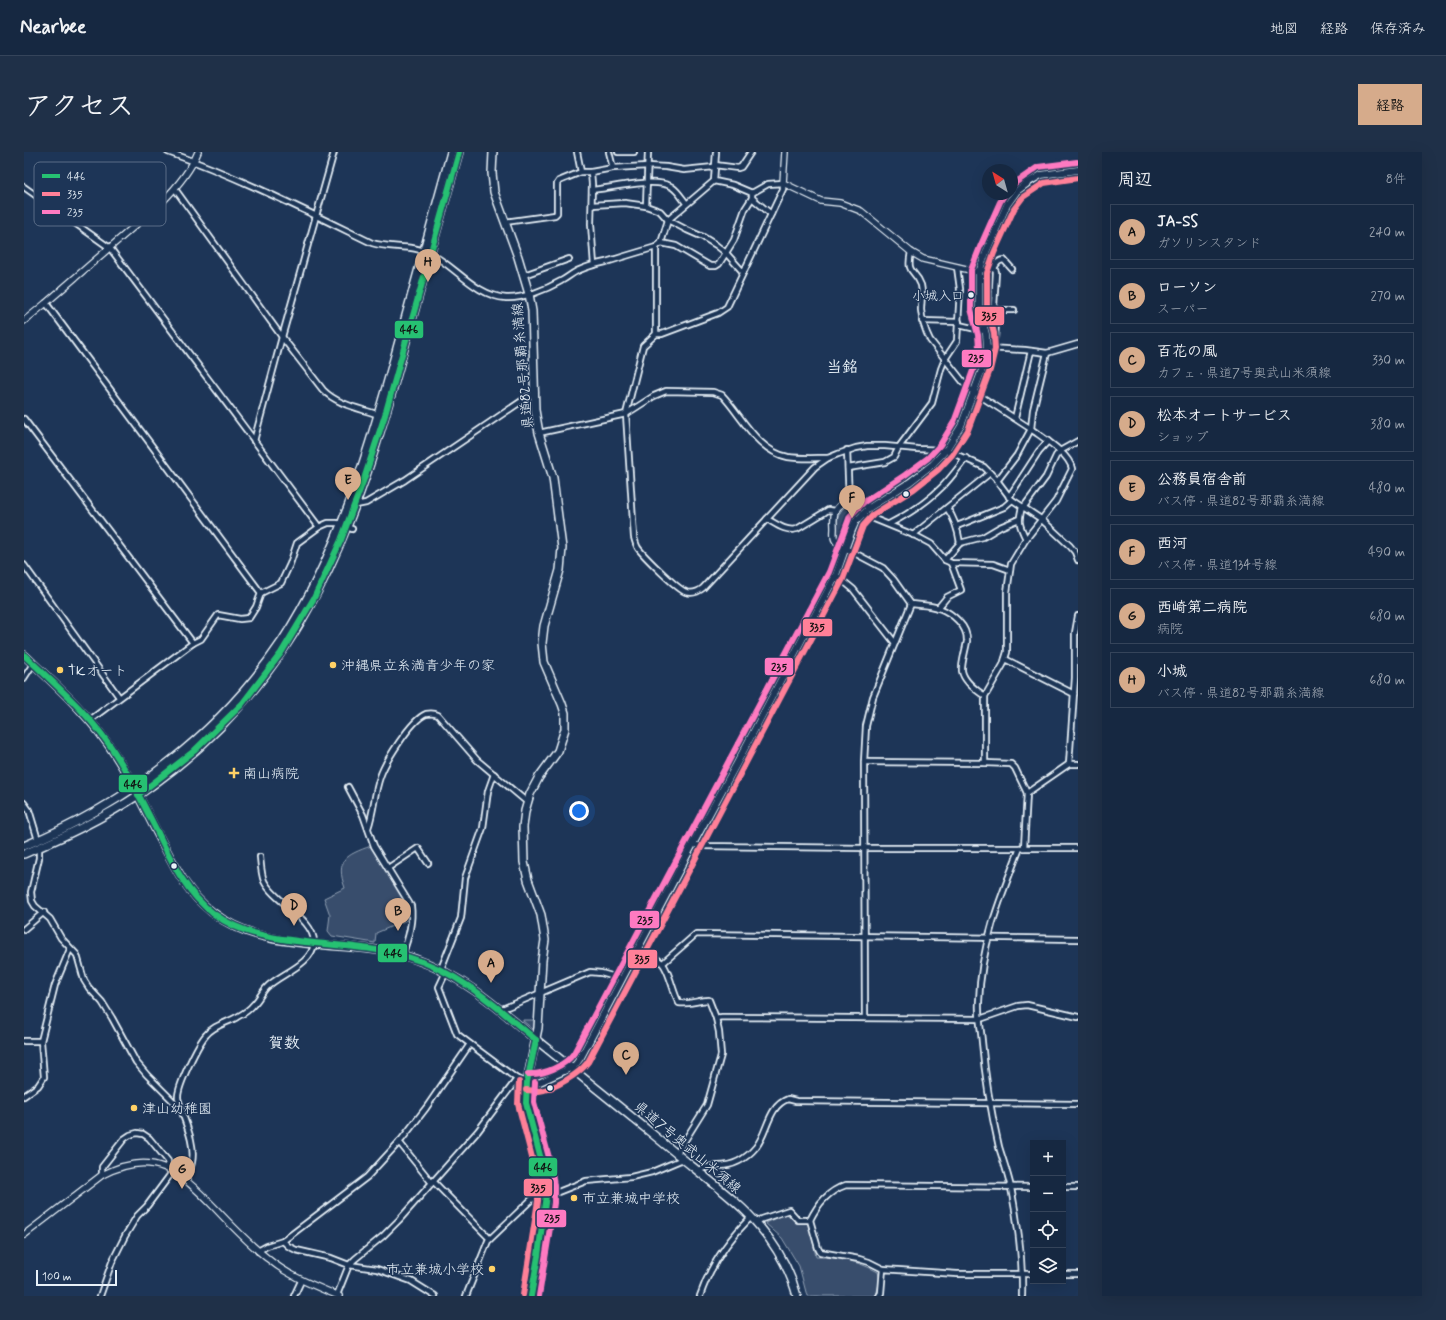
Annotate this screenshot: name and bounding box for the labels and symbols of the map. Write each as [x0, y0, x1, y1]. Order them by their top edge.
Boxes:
legend [34, 162, 166, 226]
north arrow [982, 164, 1018, 200]
text: 446 [67, 170, 85, 184]
text: 335 [67, 188, 83, 202]
text: 235 [67, 206, 83, 220]
pin: H [415, 249, 441, 282]
place label: 小城入口 [912, 288, 964, 305]
marker: 小城入口 [966, 290, 976, 300]
street label: 県道82号那覇糸満線 [508, 302, 538, 430]
line badge: 335 [974, 306, 1005, 326]
text: 335 [981, 310, 997, 324]
line badge: 446 [394, 320, 424, 339]
text: 446 [400, 323, 418, 337]
line badge: 235 [961, 349, 992, 368]
text: 235 [968, 352, 984, 366]
district label: 当銘 [826, 357, 858, 378]
pin: E [335, 467, 361, 500]
pin: F [839, 485, 865, 518]
unlabelled marker [901, 489, 911, 499]
line badge: 335 [802, 618, 833, 637]
text: 335 [809, 621, 825, 635]
place label: 沖縄県立糸満青少年の家 [341, 657, 495, 675]
line badge: 235 [764, 657, 794, 676]
marker: 沖縄県立糸満青少年の家 [328, 660, 338, 670]
text: 235 [771, 661, 787, 675]
place label: TKオート [68, 662, 128, 680]
marker: TKオート [55, 665, 65, 675]
place label: 南山病院 [243, 765, 299, 783]
marker: 南山病院 [228, 767, 240, 779]
line badge: 446 [118, 774, 148, 793]
text: 446 [124, 778, 142, 792]
your location [569, 801, 589, 821]
unlabelled marker [169, 861, 179, 871]
pin: D [281, 893, 307, 926]
pin: B [385, 898, 411, 931]
line badge: 235 [629, 910, 660, 929]
text: 235 [637, 914, 653, 928]
line badge: 446 [377, 943, 408, 963]
text: 446 [384, 947, 402, 961]
line badge: 335 [627, 949, 658, 969]
pin: A [478, 950, 504, 983]
text: 335 [634, 953, 650, 967]
district label: 賀数 [268, 1033, 300, 1054]
pin: C [613, 1042, 639, 1075]
unlabelled marker [545, 1083, 555, 1093]
street label: 県道7号奥武山米須線 [630, 1098, 745, 1198]
place label: 津山幼稚園 [142, 1100, 212, 1118]
marker: 津山幼稚園 [129, 1103, 139, 1113]
pin: G [169, 1156, 195, 1189]
line badge: 446 [528, 1157, 558, 1177]
text: 446 [534, 1161, 552, 1175]
line badge: 335 [523, 1178, 553, 1197]
text: 335 [530, 1182, 546, 1196]
place label: 市立兼城中学校 [582, 1190, 680, 1208]
marker: 市立兼城中学校 [569, 1193, 579, 1203]
line badge: 235 [536, 1209, 567, 1228]
text: 235 [544, 1212, 560, 1226]
place label: 市立兼城小学校 [386, 1261, 484, 1279]
marker: 市立兼城小学校 [487, 1264, 497, 1274]
scale bar [36, 1268, 117, 1287]

